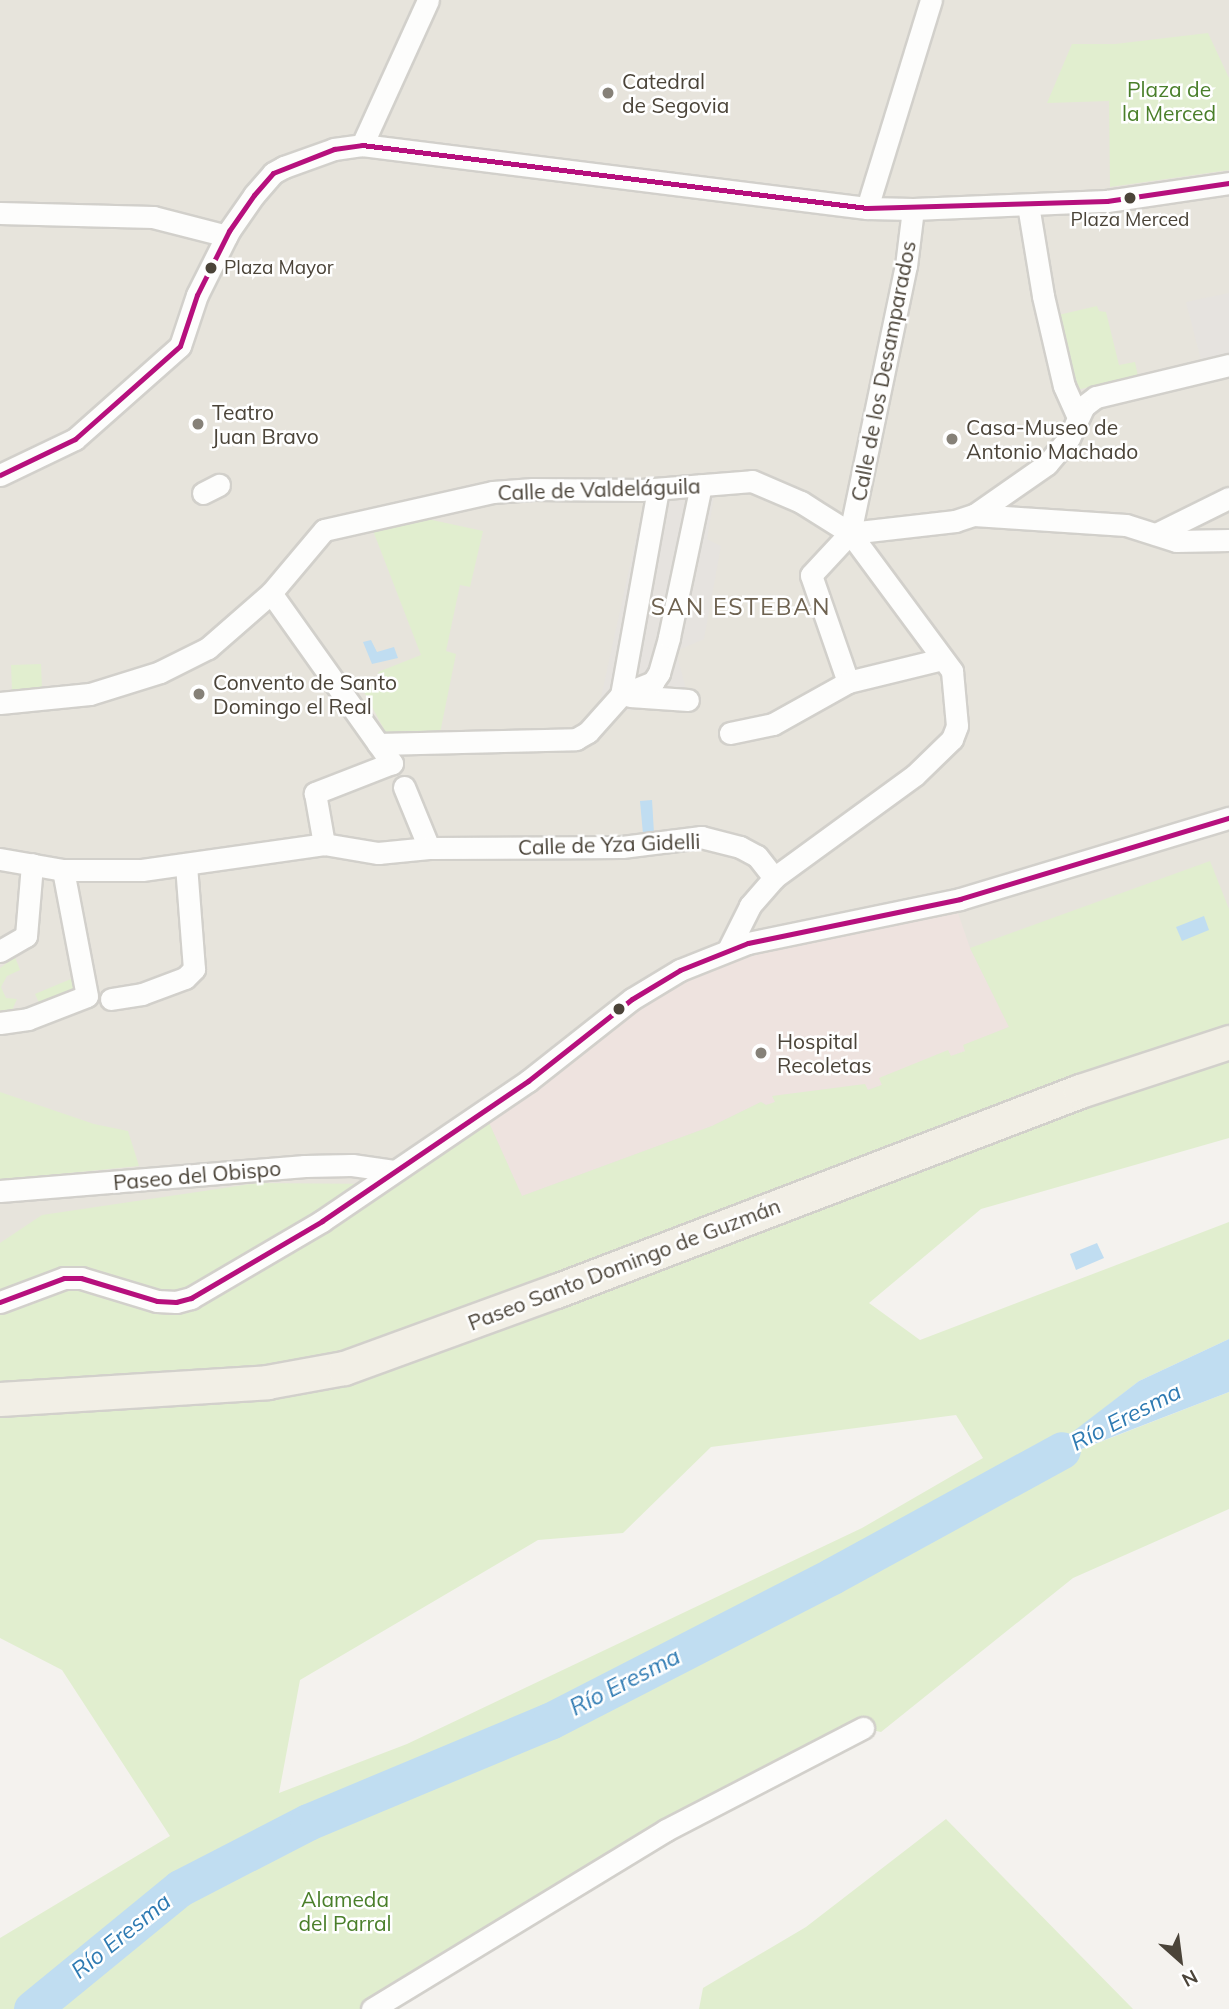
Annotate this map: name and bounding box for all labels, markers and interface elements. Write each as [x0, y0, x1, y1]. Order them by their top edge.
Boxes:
place label: Catedral de Segovia [622, 68, 729, 118]
park label: Plaza de la Merced [1122, 76, 1216, 126]
marker: Catedral de Segovia [600, 85, 616, 101]
marker: Plaza Merced [1123, 191, 1137, 205]
place label: Plaza Merced [1071, 209, 1189, 231]
street label: Calle de los Desamparados [845, 239, 921, 503]
place label: Plaza Mayor [224, 257, 334, 279]
marker: Plaza Mayor [204, 261, 218, 275]
place label: Teatro Juan Bravo [212, 399, 319, 449]
place label: Casa-Museo de Antonio Machado [966, 414, 1138, 464]
marker: Teatro Juan Bravo [190, 416, 206, 432]
marker: Casa-Museo de Antonio Machado [944, 431, 960, 447]
street label: Calle de Valdeláguila [497, 473, 701, 505]
district label: SAN ESTEBAN [652, 593, 830, 621]
place label: Convento de Santo Domingo el Real [213, 669, 397, 719]
marker: Convento de Santo Domingo el Real [191, 686, 207, 702]
street label: Calle de Yza Gidelli [517, 828, 701, 860]
unlabelled marker [612, 1002, 626, 1016]
place label: Hospital Recoletas [777, 1028, 872, 1078]
marker: Hospital Recoletas [751, 1043, 771, 1063]
street label: Paseo del Obispo [112, 1155, 282, 1195]
street label: Paseo Santo Domingo de Guzmán [464, 1193, 784, 1335]
water label: Río Eresma [1066, 1377, 1186, 1457]
water label: Río Eresma [565, 1642, 685, 1722]
park label: Alameda del Parral [298, 1886, 392, 1936]
water label: Río Eresma [66, 1887, 176, 1985]
north arrow [1145, 1925, 1215, 1995]
text: N [1178, 1965, 1202, 1993]

